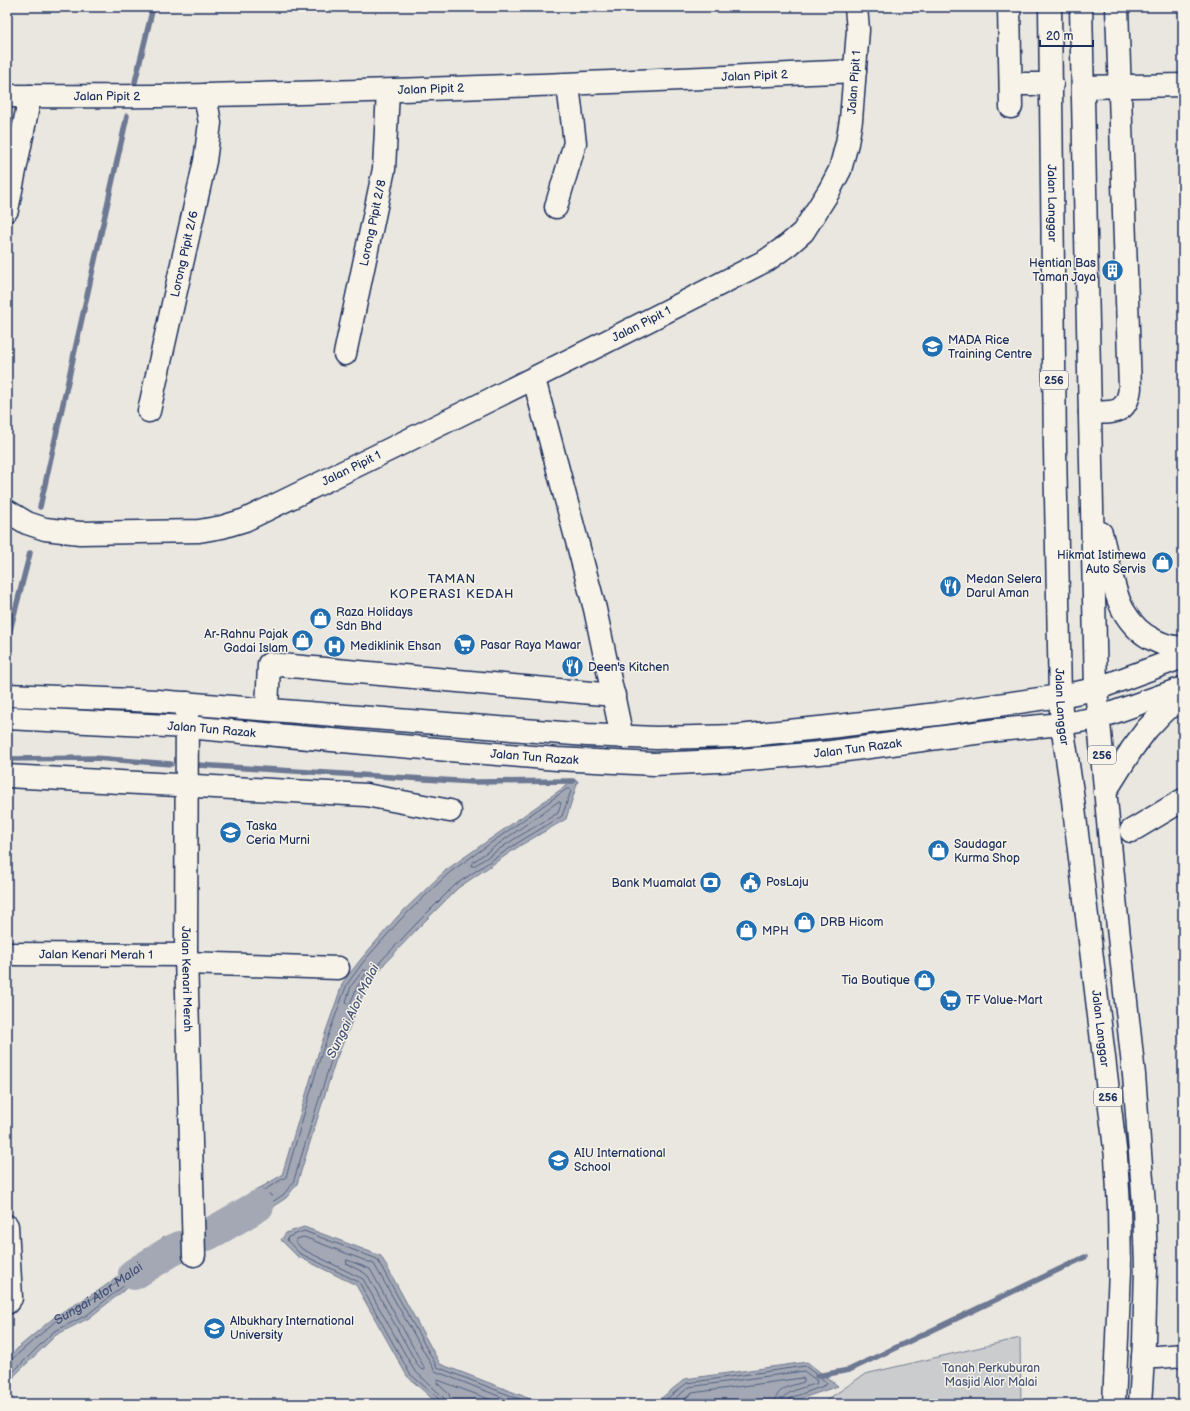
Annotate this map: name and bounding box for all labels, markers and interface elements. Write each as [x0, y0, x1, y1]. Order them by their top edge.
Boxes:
scale bar [1040, 22, 1093, 48]
text: 20 m [1046, 29, 1073, 44]
street label: Jalan Pipit 1 [844, 50, 864, 115]
street label: Jalan Pipit 2 [721, 67, 788, 85]
street label: Jalan Pipit 2 [397, 81, 464, 98]
street label: Jalan Pipit 2 [74, 89, 140, 104]
street label: Jalan Langgar [1044, 164, 1060, 242]
street label: Lorong Pipit 2/8 [357, 178, 390, 268]
street label: Lorong Pipit 2/6 [168, 209, 202, 299]
place label: Hentian Bas Taman Jaya [1029, 256, 1096, 285]
building icon: Hentian Bas Taman Jaya [1099, 257, 1125, 283]
street label: Jalan Pipit 1 [610, 303, 673, 346]
place label: MADA Rice Training Centre [948, 333, 1032, 362]
school or university icon: MADA Rice Training Centre [919, 334, 945, 360]
road number: 256 [1040, 371, 1068, 389]
street label: Jalan Pipit 1 [319, 448, 383, 489]
place label: Hikmat Istimewa Auto Servis [1057, 548, 1146, 577]
shop icon: Hikmat Istimewa Auto Servis [1149, 549, 1175, 575]
district label: TAMAN KOPERASI KEDAH [390, 571, 514, 602]
place label: Medan Selera Darul Aman [966, 572, 1042, 601]
restaurant icon: Medan Selera Darul Aman [937, 573, 963, 599]
place label: Raza Holidays Sdn Bhd [336, 605, 413, 634]
shop icon: Raza Holidays Sdn Bhd [308, 606, 334, 632]
place label: Ar-Rahnu Pajak Gadai Islam [204, 627, 288, 656]
shop icon: Ar-Rahnu Pajak Gadai Islam [290, 628, 316, 654]
supermarket icon: Pasar Raya Mawar [452, 632, 478, 658]
hospital icon: Mediklinik Ehsan [321, 633, 347, 659]
place label: Pasar Raya Mawar [480, 638, 582, 653]
place label: Mediklinik Ehsan [350, 639, 441, 654]
restaurant icon: Deen's Kitchen [560, 654, 586, 680]
place label: Deen's Kitchen [588, 660, 669, 675]
street label: Jalan Langgar [1051, 668, 1072, 747]
street label: Jalan Tun Razak [167, 719, 257, 741]
street label: Jalan Tun Razak [813, 736, 903, 761]
road number: 256 [1088, 746, 1116, 764]
street label: Jalan Tun Razak [490, 747, 579, 768]
place label: Taska Ceria Murni [246, 819, 310, 848]
school or university icon: Taska Ceria Murni [218, 820, 244, 846]
place label: Saudagar Kurma Shop [954, 837, 1020, 866]
shop icon: Saudagar Kurma Shop [925, 838, 951, 864]
public building icon: PosLaju [737, 869, 763, 895]
bank icon: Bank Muamalat [698, 870, 724, 896]
place label: PosLaju [766, 875, 809, 890]
place label: Bank Muamalat [611, 876, 696, 891]
shop icon: DRB Hicom [791, 909, 817, 935]
place label: DRB Hicom [820, 915, 884, 930]
shop icon: MPH [733, 918, 759, 944]
place label: MPH [762, 924, 789, 939]
street label: Jalan Kenari Merah [178, 926, 195, 1033]
street label: Jalan Kenari Merah 1 [39, 947, 153, 963]
water label: Sungai Alor Malai [323, 961, 383, 1061]
shop icon: Tia Boutique [912, 967, 938, 993]
place label: Tia Boutique [842, 973, 910, 988]
supermarket icon: TF Value-Mart [938, 987, 964, 1013]
street label: Jalan Langgar [1088, 989, 1112, 1068]
place label: TF Value-Mart [966, 993, 1043, 1008]
road number: 256 [1094, 1088, 1122, 1106]
place label: AIU International School [574, 1146, 665, 1175]
school or university icon: AIU International School [545, 1147, 571, 1173]
water label: Sungai Alor Malai [50, 1259, 147, 1328]
place label: Albukhary International University [230, 1314, 354, 1343]
school or university icon: Albukhary International University [201, 1315, 227, 1341]
park label: Tanah Perkuburan Masjid Alor Malai [942, 1361, 1040, 1390]

